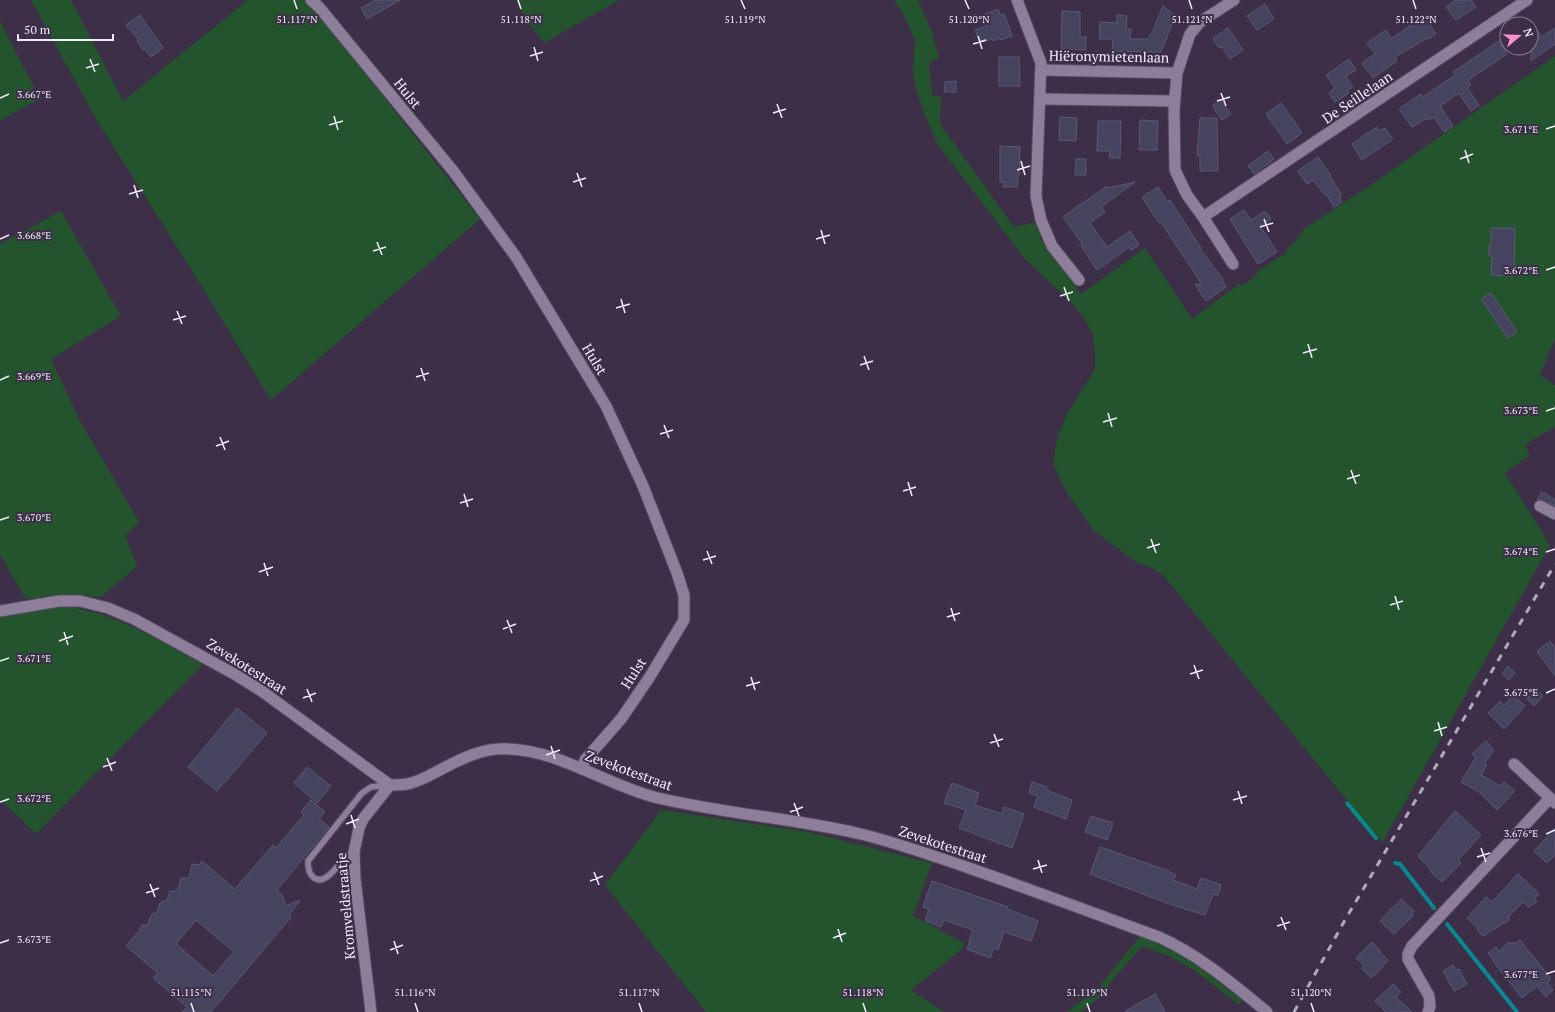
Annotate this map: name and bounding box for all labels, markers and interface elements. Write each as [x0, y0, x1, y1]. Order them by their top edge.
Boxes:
text: 51.117°N [277, 13, 318, 26]
text: 51.118°N [501, 13, 542, 26]
text: 51.119°N [725, 13, 766, 26]
text: 51.120°N [949, 13, 990, 26]
text: 51.121°N [1172, 13, 1213, 26]
text: 51.122°N [1396, 13, 1437, 26]
scale bar [18, 16, 113, 42]
north arrow [1499, 16, 1539, 56]
text: 50 m [24, 22, 51, 37]
text: N [1520, 27, 1537, 40]
street label: Hiëronymietenlaan [1049, 45, 1170, 67]
street label: De Seillelaan [1318, 66, 1397, 128]
street label: Hulst [390, 74, 426, 113]
text: 3.667°E [17, 88, 51, 101]
text: 3.671°E [1504, 123, 1538, 136]
text: 3.668°E [17, 229, 51, 242]
text: 3.672°E [1504, 264, 1538, 277]
street label: Hulst [578, 340, 612, 379]
text: 3.669°E [17, 370, 51, 383]
text: 3.673°E [1504, 404, 1538, 417]
text: 3.670°E [17, 511, 51, 524]
text: 3.674°E [1504, 545, 1538, 558]
street label: Zevekotestraat [203, 634, 292, 699]
text: 3.671°E [17, 652, 51, 665]
street label: Hulst [616, 653, 651, 692]
text: 3.675°E [1504, 686, 1538, 699]
street label: Zevekotestraat [583, 745, 676, 795]
text: 3.672°E [17, 792, 51, 805]
street label: Zevekotestraat [896, 821, 990, 867]
text: 3.676°E [1504, 827, 1538, 840]
street label: Kromveldstraatje [331, 852, 359, 960]
text: 3.673°E [17, 933, 51, 946]
text: 3.677°E [1504, 968, 1538, 981]
text: 51.115°N [171, 986, 212, 999]
text: 51.116°N [395, 986, 436, 999]
text: 51.117°N [619, 986, 660, 999]
text: 51.118°N [843, 986, 884, 999]
text: 51.119°N [1067, 986, 1108, 999]
text: 51.120°N [1291, 986, 1332, 999]

